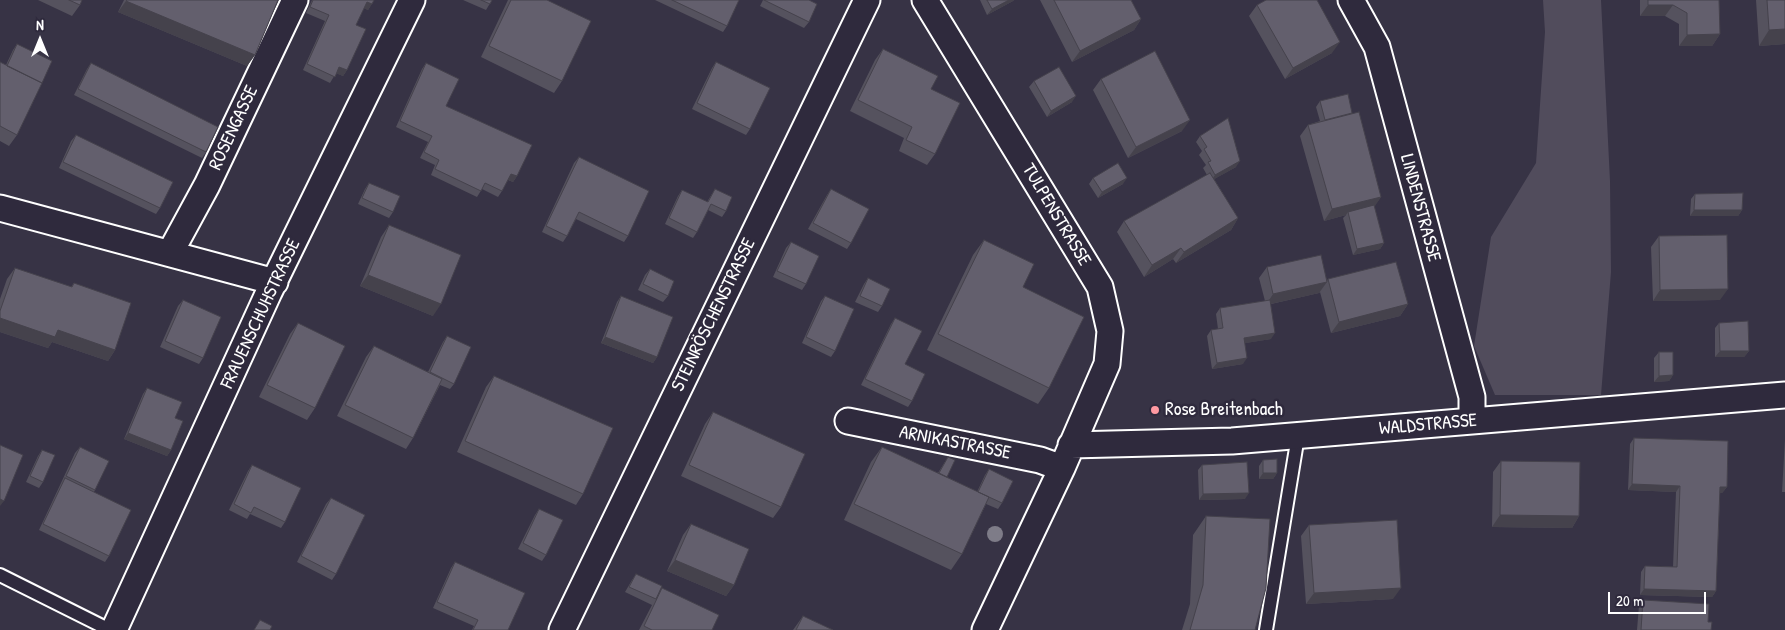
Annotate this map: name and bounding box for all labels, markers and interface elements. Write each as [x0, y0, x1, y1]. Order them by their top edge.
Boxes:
north arrow [15, 15, 65, 65]
text: N [36, 15, 44, 34]
street label: ROSENGASSE [205, 82, 263, 174]
street label: LINDENSTRASSE [1395, 152, 1445, 264]
street label: TULPENSTRASSE [1017, 160, 1095, 270]
street label: FRAUENSCHUHSTRASSE [216, 235, 306, 393]
street label: STEINRÖSCHENSTRASSE [667, 235, 761, 395]
place label: Rose Breitenbach [1165, 399, 1283, 421]
marker: Rose Breitenbach [1149, 404, 1161, 416]
street label: WALDSTRASSE [1378, 409, 1478, 441]
street label: ARNIKASTRASSE [897, 421, 1013, 465]
scale bar [1610, 582, 1708, 614]
text: 20 m [1616, 590, 1643, 611]

